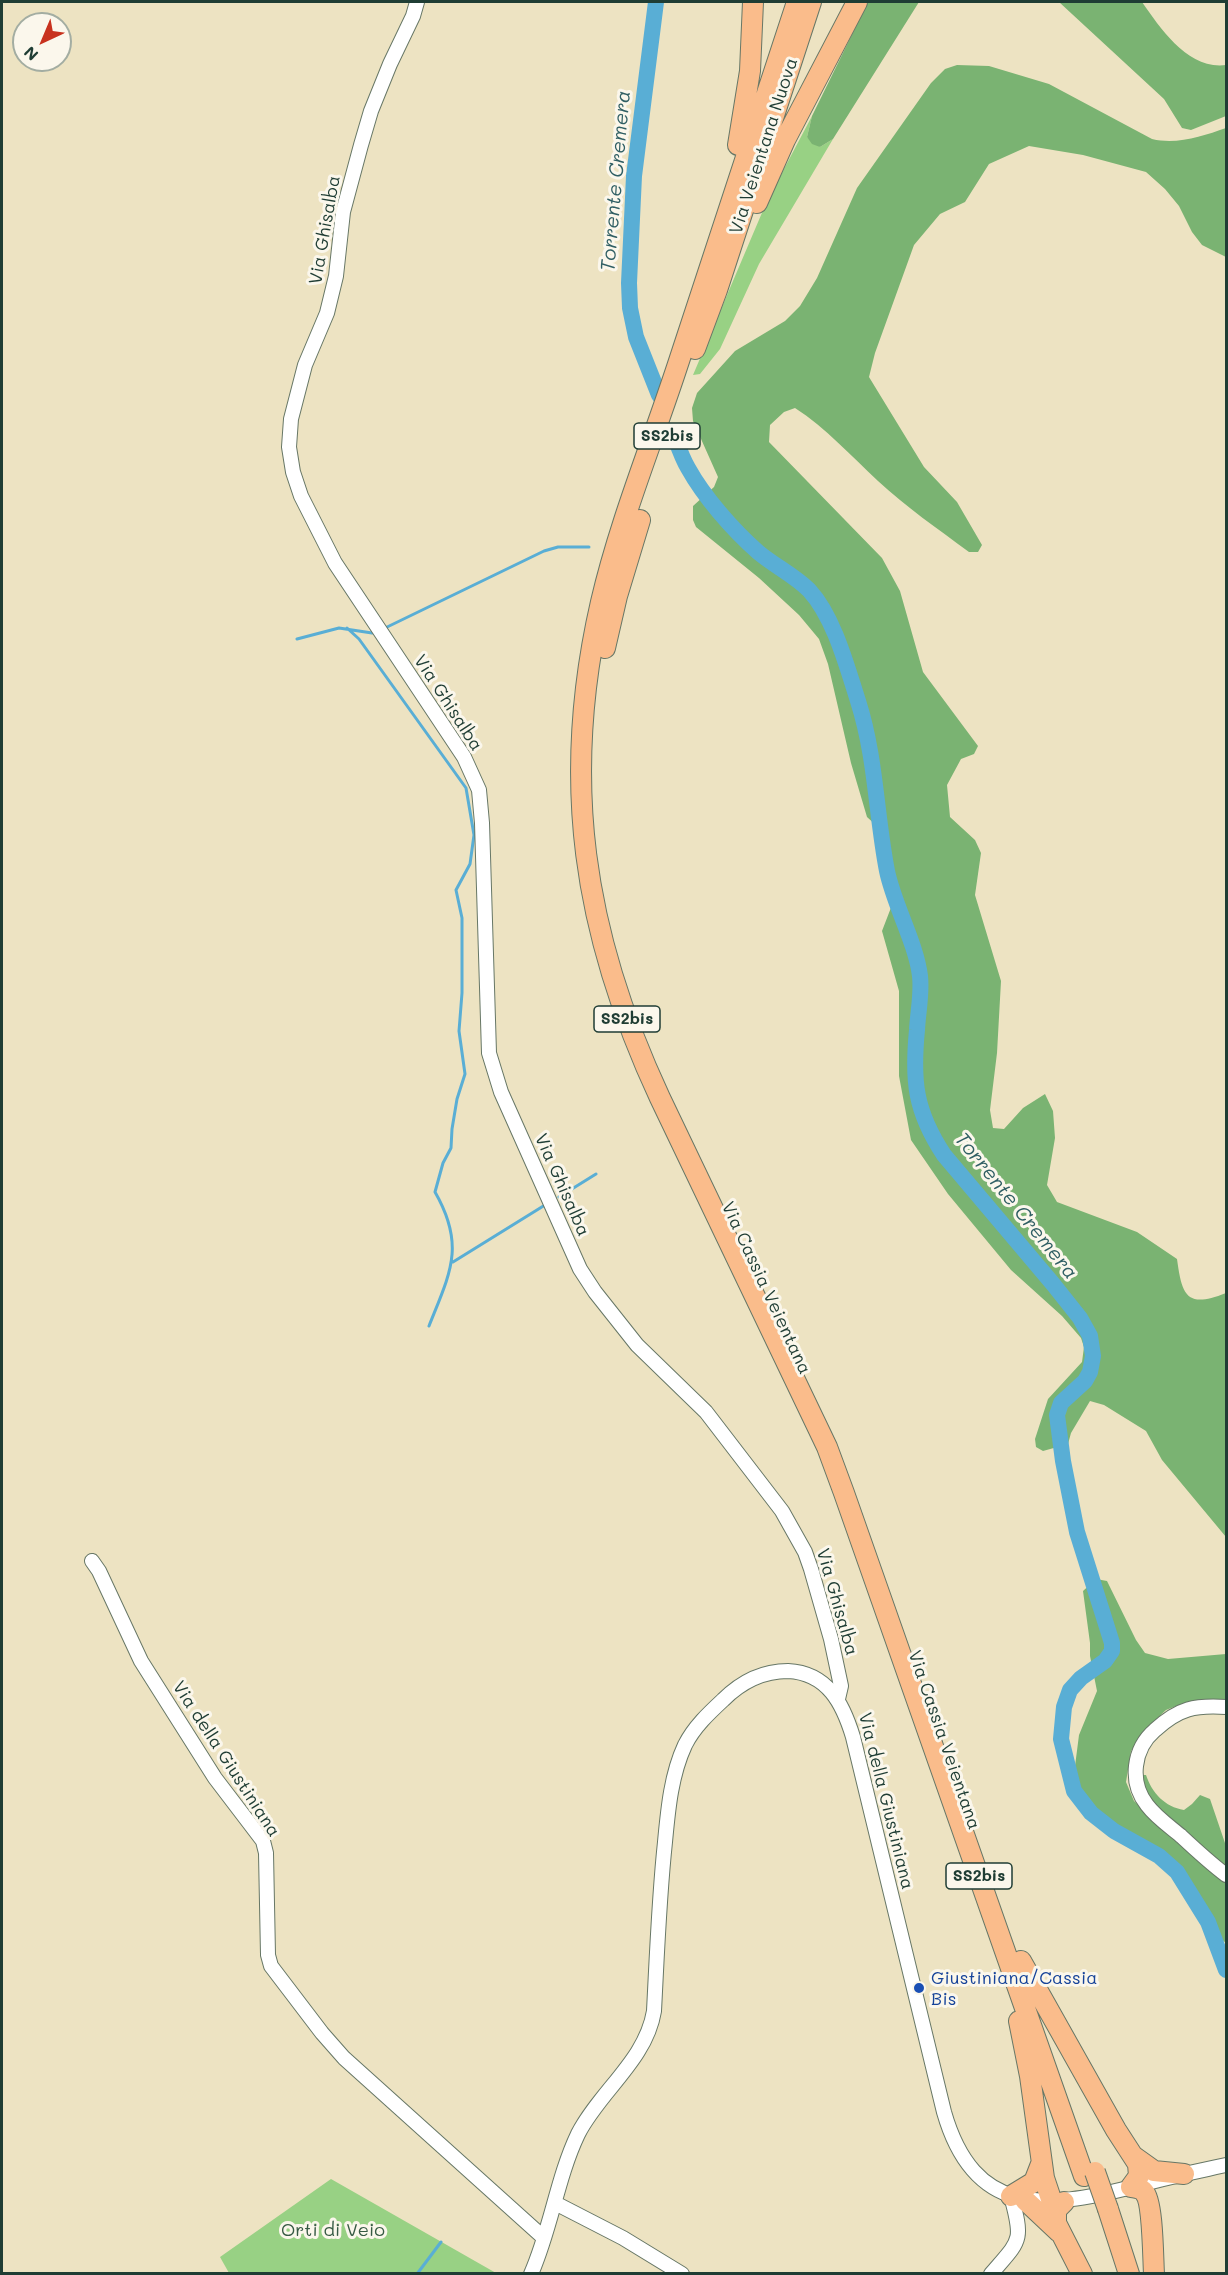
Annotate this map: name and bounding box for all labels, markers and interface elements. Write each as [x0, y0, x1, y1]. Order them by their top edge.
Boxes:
north arrow [12, 12, 72, 72]
text: N [19, 42, 42, 66]
street label: Via Veientana Nuova [725, 55, 803, 237]
water label: Torrente Cremera [596, 89, 636, 273]
street label: Via Ghisalba [305, 174, 345, 286]
road number: SS2bis [634, 423, 700, 449]
street label: Via Ghisalba [409, 651, 487, 755]
road number: SS2bis [594, 1006, 660, 1032]
water label: Torrente Cremera [950, 1128, 1082, 1284]
street label: Via Ghisalba [530, 1130, 594, 1240]
street label: Via Cassia Veientana [717, 1198, 815, 1378]
street label: Via Ghisalba [811, 1546, 863, 1658]
street label: Via Cassia Veientana [903, 1648, 985, 1832]
street label: Via della Giustiniana [168, 1677, 284, 1841]
street label: Via della Giustiniana [854, 1710, 918, 1892]
road number: SS2bis [946, 1863, 1012, 1889]
place label: Giustiniana/Cassia Bis [931, 1967, 1097, 2010]
marker: Giustiniana/Cassia Bis [912, 1981, 926, 1995]
park label: Orti di Veio [281, 2219, 385, 2241]

